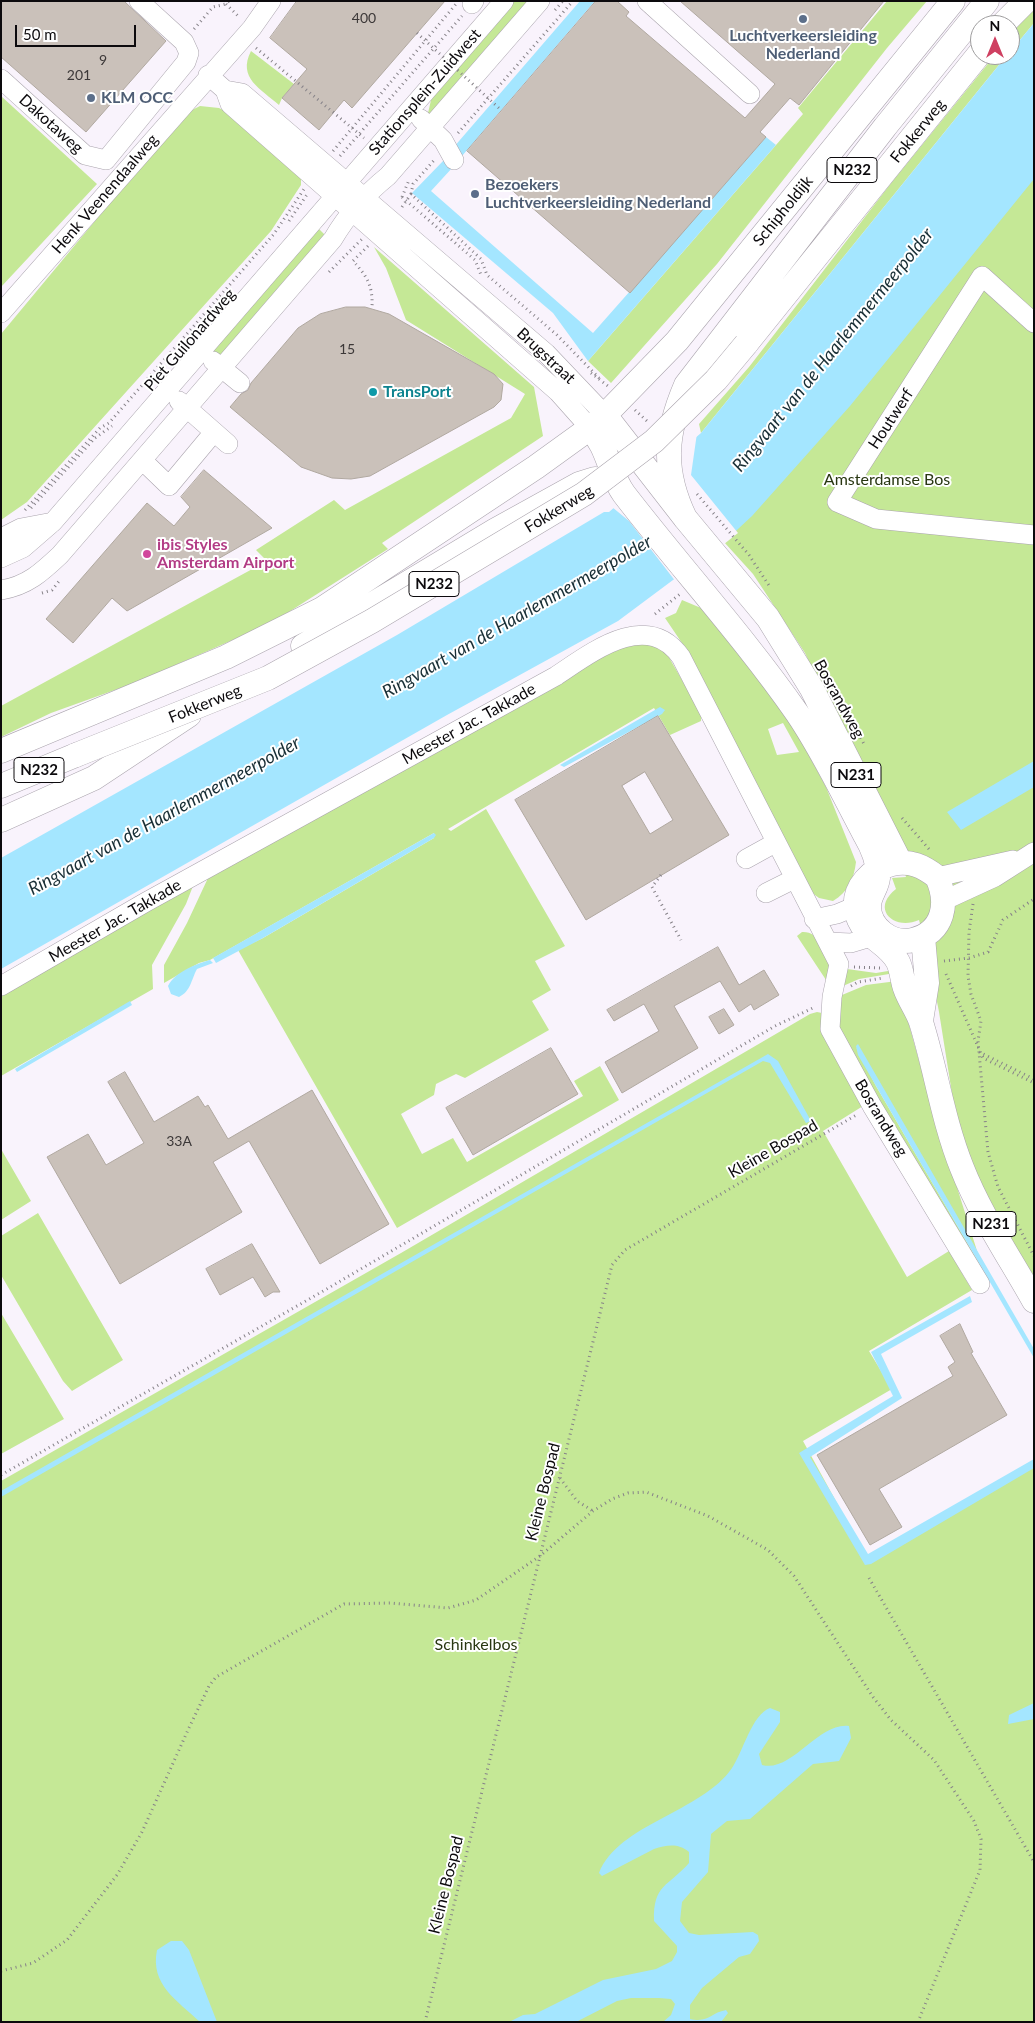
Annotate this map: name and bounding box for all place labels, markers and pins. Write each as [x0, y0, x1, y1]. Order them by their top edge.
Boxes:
marker: Luchtverkeersleiding Nederland [797, 13, 809, 25]
place label: Luchtverkeersleiding Nederland [729, 26, 877, 64]
place label: KLM OCC [101, 88, 173, 108]
marker: KLM OCC [85, 92, 97, 104]
place label: Bezoekers Luchtverkeersleiding Nederland [485, 175, 711, 213]
marker: Bezoekers Luchtverkeersleiding Nederland [469, 188, 481, 200]
place label: TransPort [383, 382, 451, 402]
marker: TransPort [367, 386, 379, 398]
place label: ibis Styles Amsterdam Airport [157, 535, 295, 573]
marker: ibis Styles Amsterdam Airport [141, 548, 153, 560]

